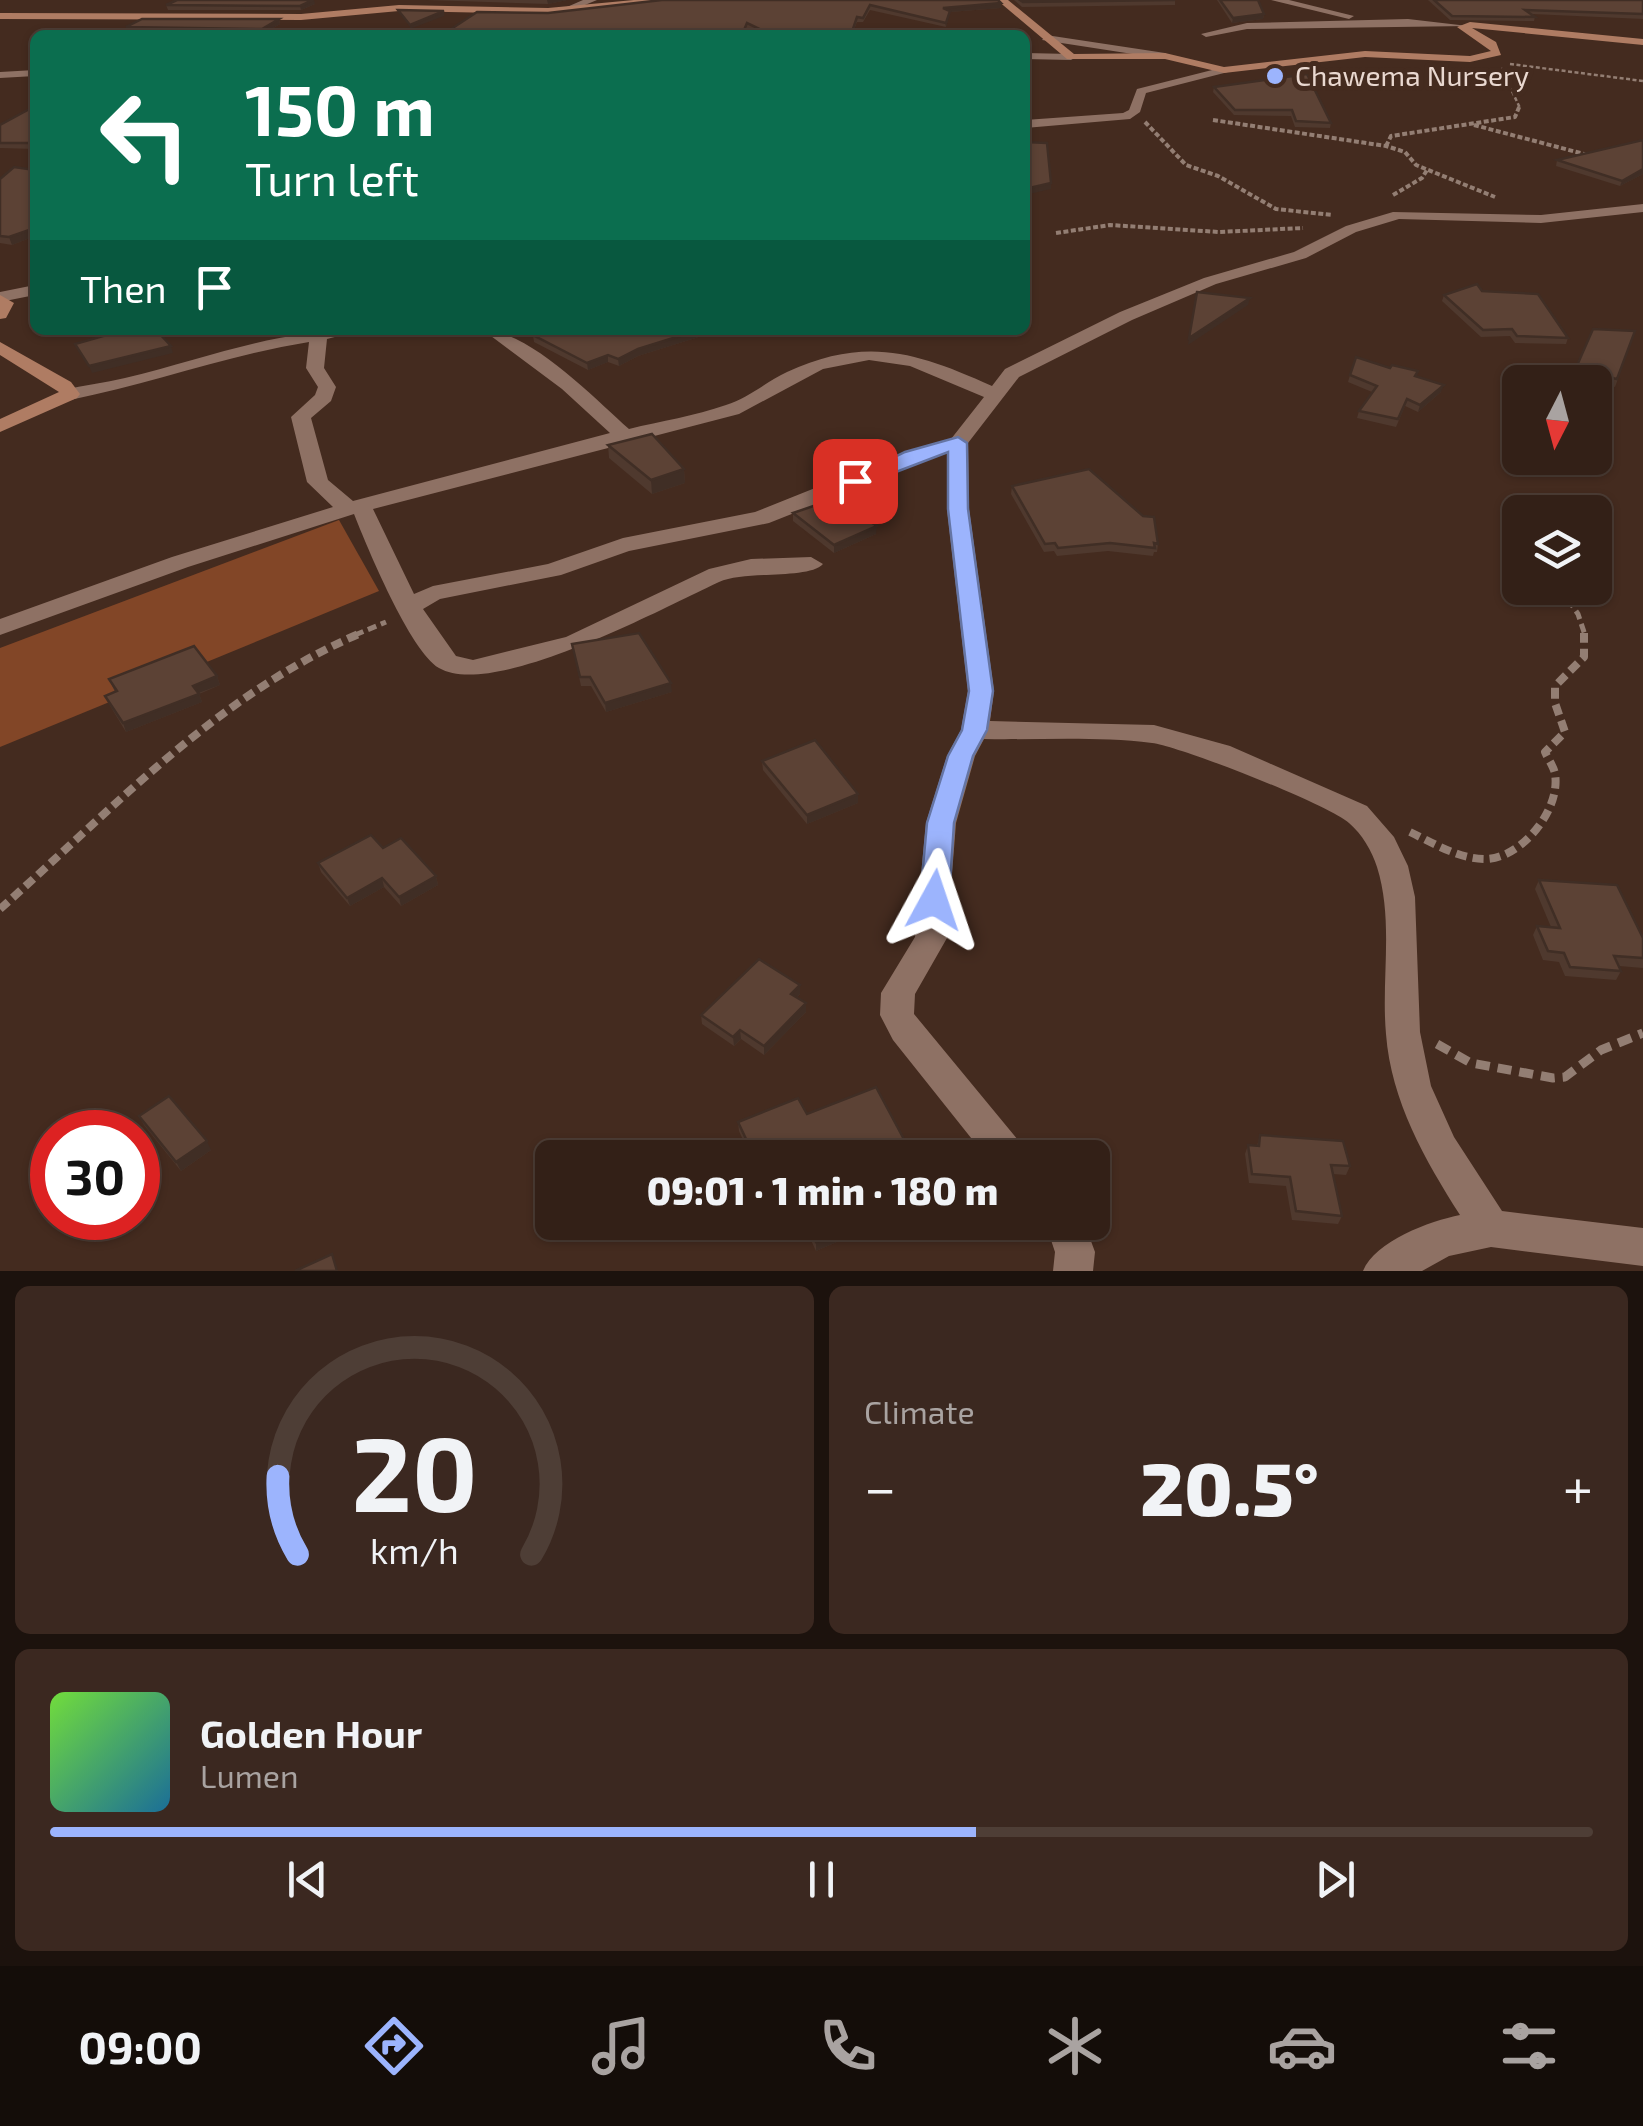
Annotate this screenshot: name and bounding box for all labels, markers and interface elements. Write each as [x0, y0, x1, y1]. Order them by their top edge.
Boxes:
place label: Chawema Nursery [1295, 58, 1529, 92]
marker: Chawema Nursery [1264, 65, 1286, 87]
text: 150 m [245, 66, 435, 150]
icon: left [80, 70, 210, 200]
text: Turn left [245, 151, 419, 205]
icon: arrive [187, 260, 242, 315]
text: Then [80, 265, 167, 311]
north arrow [1502, 365, 1612, 475]
map controls [1502, 365, 1612, 605]
pin [813, 439, 898, 524]
icon: arrive [828, 454, 883, 509]
button: layers [1502, 495, 1612, 605]
position arrow [882, 848, 986, 952]
speed limit sign: 30 [30, 1110, 160, 1240]
text: 09:01 · 1 min · 180 m [647, 1167, 998, 1213]
text: Climate [864, 1392, 975, 1430]
text: 20 [351, 1408, 478, 1533]
text: 20.5° [1140, 1441, 1319, 1531]
text: − [864, 1453, 896, 1519]
text: + [1563, 1453, 1593, 1519]
text: km/h [370, 1528, 459, 1571]
text: Golden Hour [200, 1710, 422, 1756]
text: Lumen [200, 1756, 299, 1794]
icon: previous [280, 1852, 335, 1907]
icon: pause [794, 1852, 849, 1907]
icon: next [1308, 1852, 1363, 1907]
icon: directions [359, 2011, 429, 2081]
icon: music [586, 2011, 656, 2081]
icon: phone [813, 2011, 883, 2081]
icon: climate [1040, 2011, 1110, 2081]
icon: car [1267, 2011, 1337, 2081]
icon: filters [1494, 2011, 1564, 2081]
text: 09:00 [79, 2019, 202, 2073]

